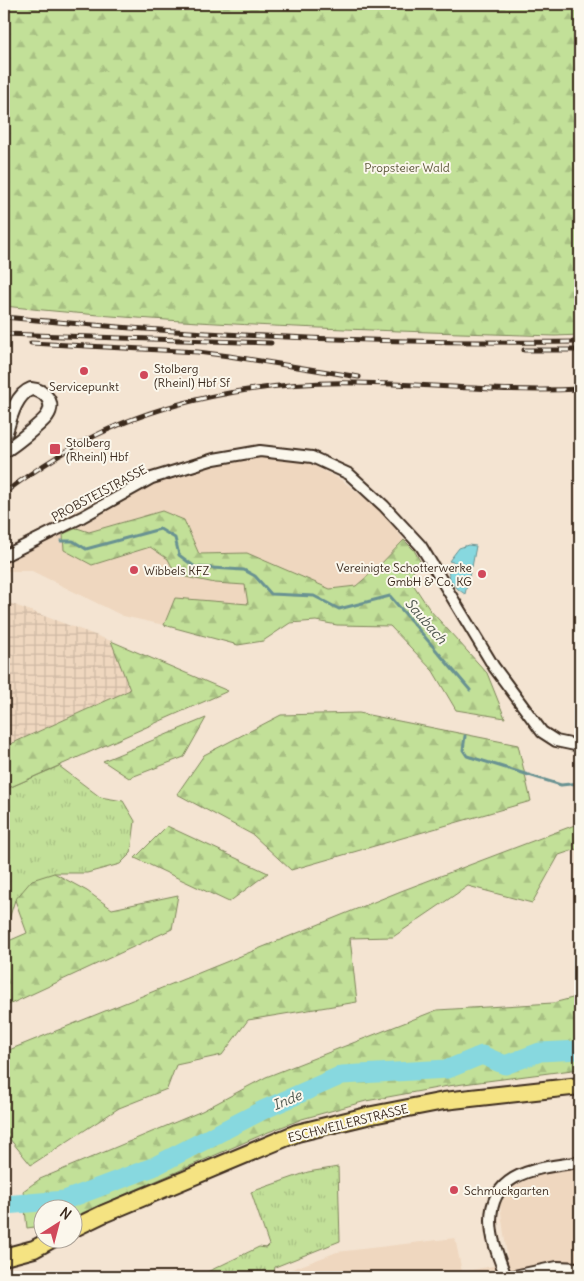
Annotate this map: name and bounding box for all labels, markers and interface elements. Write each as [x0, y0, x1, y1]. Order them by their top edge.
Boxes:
park label: Propsteier Wald [364, 160, 450, 175]
place label: Stolberg (Rheinl) Hbf Sf [154, 361, 231, 390]
marker: Servicepunkt [78, 365, 90, 377]
marker: Stolberg (Rheinl) Hbf Sf [138, 369, 150, 381]
place label: Servicepunkt [49, 379, 119, 394]
place label: Stolberg (Rheinl) Hbf [66, 435, 130, 464]
marker: Stolberg (Rheinl) Hbf [48, 442, 62, 456]
street label: PROBSTEISTRASSE [49, 462, 149, 524]
place label: Vereinigte Schotterwerke GmbH & Co. KG [336, 560, 472, 589]
place label: Wibbels KFZ [144, 563, 209, 578]
marker: Wibbels KFZ [128, 564, 140, 576]
marker: Vereinigte Schotterwerke GmbH & Co. KG [476, 568, 488, 580]
water label: Saubach [401, 594, 451, 648]
water label: Inde [270, 1085, 306, 1114]
street label: ESCHWEILERSTRASSE [286, 1101, 410, 1145]
place label: Schmuckgarten [464, 1183, 549, 1198]
marker: Schmuckgarten [448, 1184, 460, 1196]
north arrow [32, 1198, 82, 1248]
text: N [56, 1203, 75, 1224]

